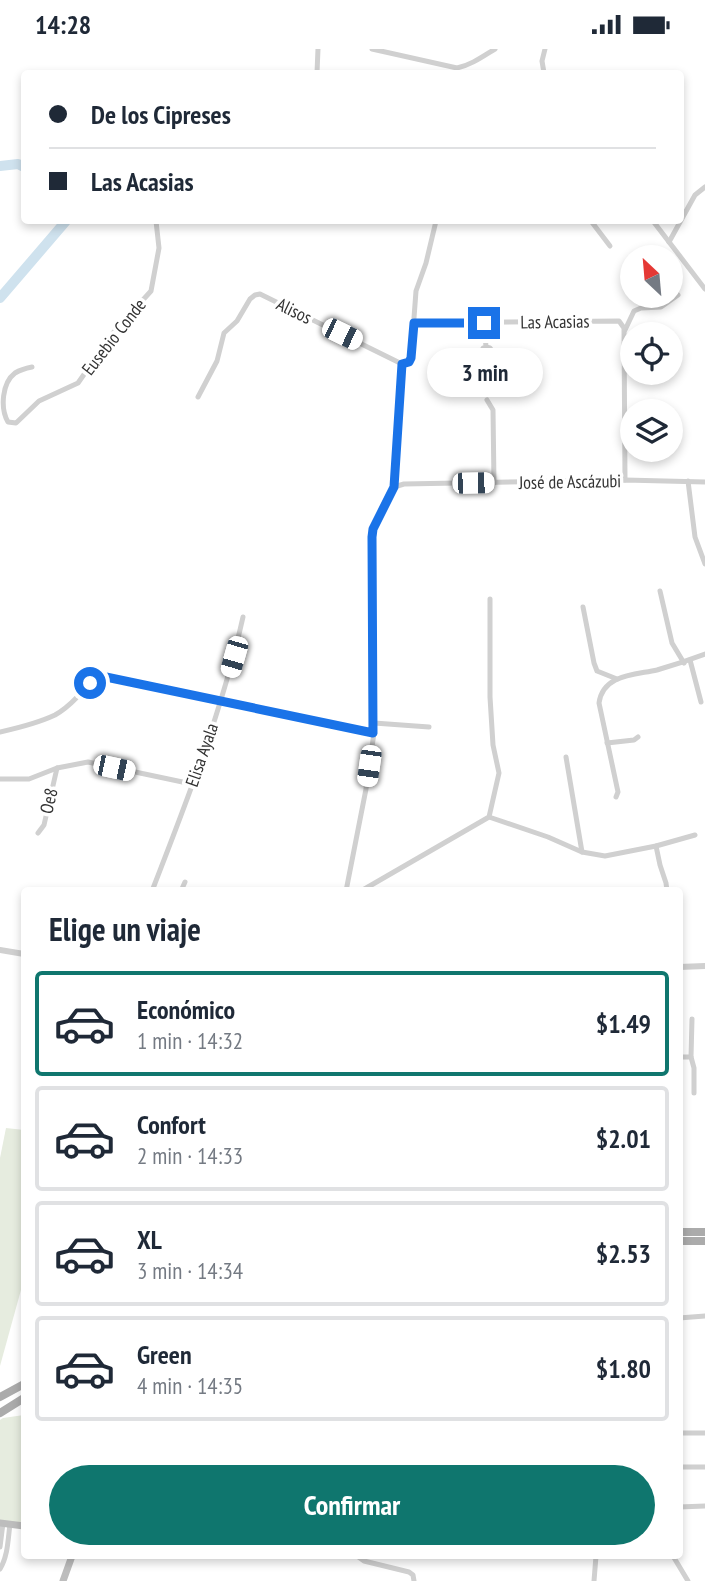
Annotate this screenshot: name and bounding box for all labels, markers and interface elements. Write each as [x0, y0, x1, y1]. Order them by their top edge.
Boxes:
text: 14:28 [35, 8, 91, 41]
text: De los Cipreses [91, 98, 231, 131]
text: Las Acasias [91, 165, 194, 198]
north arrow [620, 245, 682, 308]
map controls [620, 245, 683, 462]
street label: Alisos [273, 292, 316, 329]
street label: Eusebio Conde [77, 294, 151, 380]
route end [468, 307, 500, 339]
street label: Las Acasias [520, 309, 590, 334]
car [319, 315, 366, 353]
button: locate [620, 322, 683, 385]
callout: 3 min [426, 347, 542, 397]
text: 3 min [462, 358, 508, 387]
button: layers [620, 399, 683, 462]
street label: José de Ascázubi [518, 469, 621, 494]
car [452, 472, 495, 494]
car [219, 634, 250, 680]
route start [74, 667, 106, 699]
street label: Elisa Ayala [180, 720, 223, 790]
car [356, 744, 383, 788]
car [92, 753, 137, 783]
street label: Oe8 [34, 786, 63, 816]
text: Elige un viaje [49, 908, 201, 950]
icon: car [53, 992, 116, 1055]
text: Económico [137, 993, 235, 1026]
text: $1.49 [596, 1007, 651, 1040]
text: 1 min · 14:32 [137, 1026, 243, 1055]
icon: car [53, 1107, 116, 1170]
text: Confort [137, 1108, 206, 1141]
text: $2.01 [596, 1122, 651, 1155]
text: 2 min · 14:33 [137, 1141, 243, 1170]
icon: car [53, 1222, 116, 1285]
text: XL [137, 1223, 162, 1256]
text: $2.53 [596, 1237, 651, 1270]
text: 3 min · 14:34 [137, 1256, 243, 1285]
icon: car [53, 1337, 116, 1400]
text: Green [137, 1338, 192, 1371]
text: $1.80 [596, 1352, 651, 1385]
text: 4 min · 14:35 [137, 1371, 243, 1400]
button: Confirmar [49, 1465, 655, 1545]

